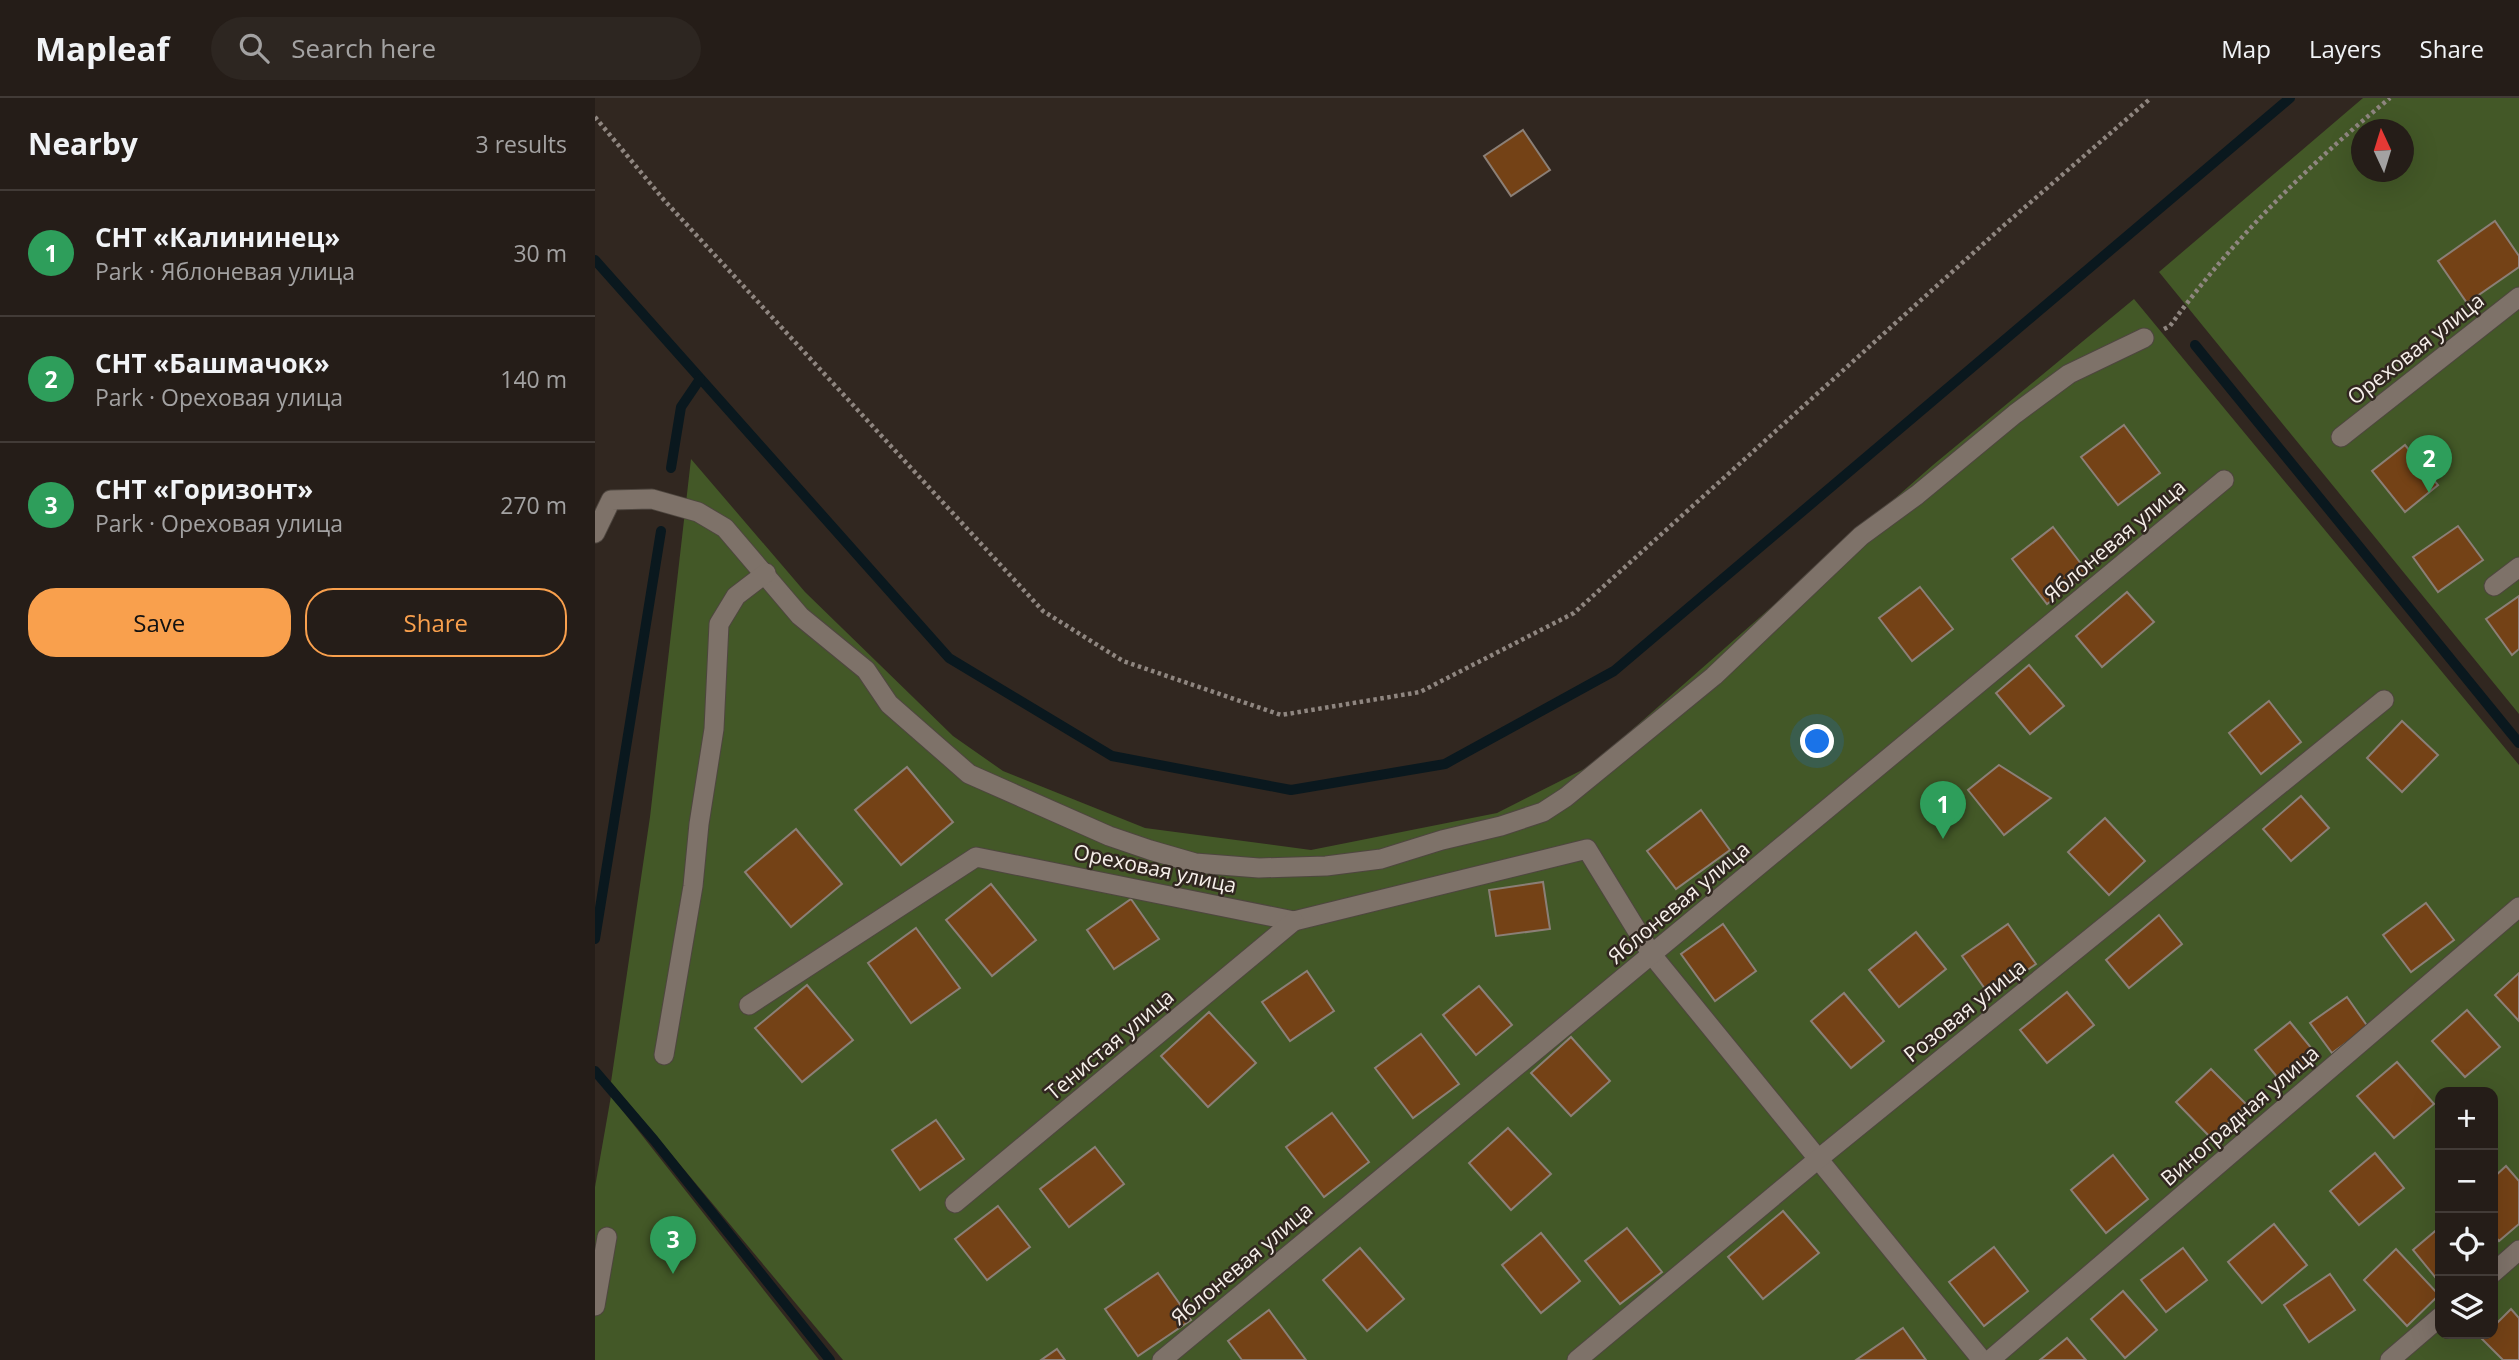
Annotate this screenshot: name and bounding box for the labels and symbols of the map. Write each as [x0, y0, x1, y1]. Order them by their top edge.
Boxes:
north arrow [2351, 119, 2414, 182]
street label: Ореховая улица [2341, 286, 2489, 410]
pin: 2 [2406, 435, 2452, 493]
street label: Яблоневая улица [2038, 473, 2191, 608]
your location [1800, 724, 1834, 758]
pin: 1 [1920, 781, 1966, 839]
street label: Яблоневая улица [1602, 835, 1755, 970]
street label: Ореховая улица [1071, 837, 1239, 899]
street label: Розовая улица [1897, 952, 2031, 1068]
street label: Тенистая улица [1039, 982, 1179, 1106]
street label: Виноградная улица [2154, 1039, 2324, 1192]
street label: Яблоневая улица [1165, 1196, 1318, 1331]
pin: 3 [650, 1216, 696, 1274]

